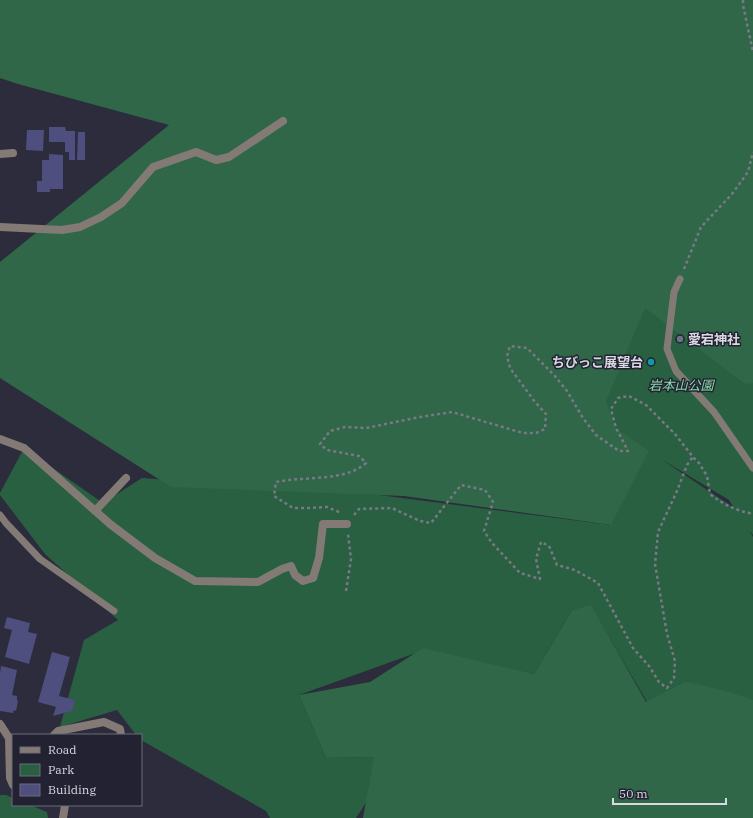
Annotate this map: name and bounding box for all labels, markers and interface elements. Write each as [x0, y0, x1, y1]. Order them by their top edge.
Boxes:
place label: 愛宕神社 [688, 331, 740, 348]
marker: 愛宕神社 [675, 334, 685, 344]
place label: ちびっこ展望台 [552, 354, 643, 371]
marker: ちびっこ展望台 [646, 357, 656, 367]
park label: 岩本山公園 [648, 377, 715, 394]
legend [12, 734, 142, 806]
text: Road [48, 742, 77, 757]
text: Park [48, 762, 74, 777]
scale bar [613, 780, 726, 806]
text: Building [48, 782, 96, 797]
text: 50 m [619, 786, 648, 801]

